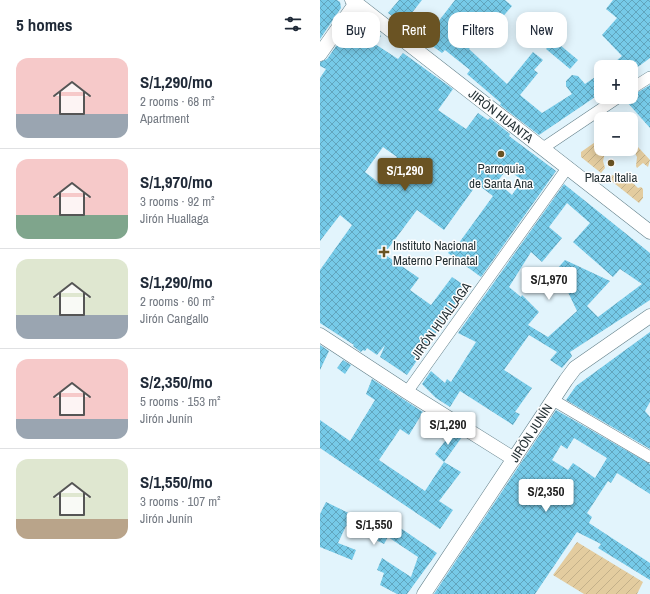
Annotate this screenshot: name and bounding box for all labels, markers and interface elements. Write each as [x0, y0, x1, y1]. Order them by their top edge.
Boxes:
chip: Buy [332, 12, 380, 48]
chip: Rent [388, 12, 440, 48]
chip: Filters [448, 12, 508, 48]
chip: New [516, 12, 567, 48]
text: 5 homes [16, 13, 73, 36]
icon: filters [282, 13, 304, 35]
map controls [594, 60, 638, 156]
button: + [594, 60, 638, 104]
text: S/1,290/mo [140, 70, 213, 93]
icon: home [48, 74, 96, 122]
street label: JIRÓN HUANTA [465, 85, 538, 147]
text: 2 rooms · 68 m² [140, 93, 215, 110]
text: Apartment [140, 110, 189, 127]
button: − [594, 112, 638, 156]
marker: Parroquia de Santa Ana [496, 149, 506, 159]
pin: S/1,290 [368, 158, 442, 192]
marker: Plaza Italia [606, 158, 616, 168]
place label: Parroquia de Santa Ana [469, 160, 533, 192]
text: S/1,290 [387, 162, 423, 179]
place label: Plaza Italia [585, 169, 637, 186]
text: S/1,970/mo [140, 170, 213, 193]
icon: home [48, 175, 96, 223]
text: 3 rooms · 92 m² [140, 193, 215, 210]
text: Jirón Huallaga [140, 210, 209, 227]
place label: Instituto Nacional Materno Perinatal [393, 237, 478, 269]
marker: Instituto Nacional Materno Perinatal [378, 246, 390, 258]
pin: S/1,970 [512, 267, 586, 301]
text: S/1,290/mo [140, 270, 213, 293]
text: S/1,970 [531, 271, 567, 288]
icon: home [48, 275, 96, 323]
street label: JIRÓN HUALLAGA [407, 278, 475, 363]
text: 2 rooms · 60 m² [140, 293, 215, 310]
text: Jirón Cangallo [140, 310, 209, 327]
text: S/2,350/mo [140, 370, 213, 393]
icon: home [48, 375, 96, 423]
text: 5 rooms · 153 m² [140, 393, 221, 410]
street label: JIRÓN JUNÍN [506, 401, 556, 465]
text: Jirón Junín [140, 410, 193, 427]
pin: S/1,290 [411, 412, 485, 446]
text: S/1,290 [430, 416, 466, 433]
text: S/1,550/mo [140, 470, 213, 493]
icon: home [48, 475, 96, 523]
pin: S/2,350 [509, 479, 583, 513]
text: S/2,350 [528, 483, 564, 500]
text: 3 rooms · 107 m² [140, 493, 221, 510]
text: Jirón Junín [140, 510, 193, 527]
pin: S/1,550 [337, 512, 411, 546]
text: S/1,550 [356, 516, 392, 533]

